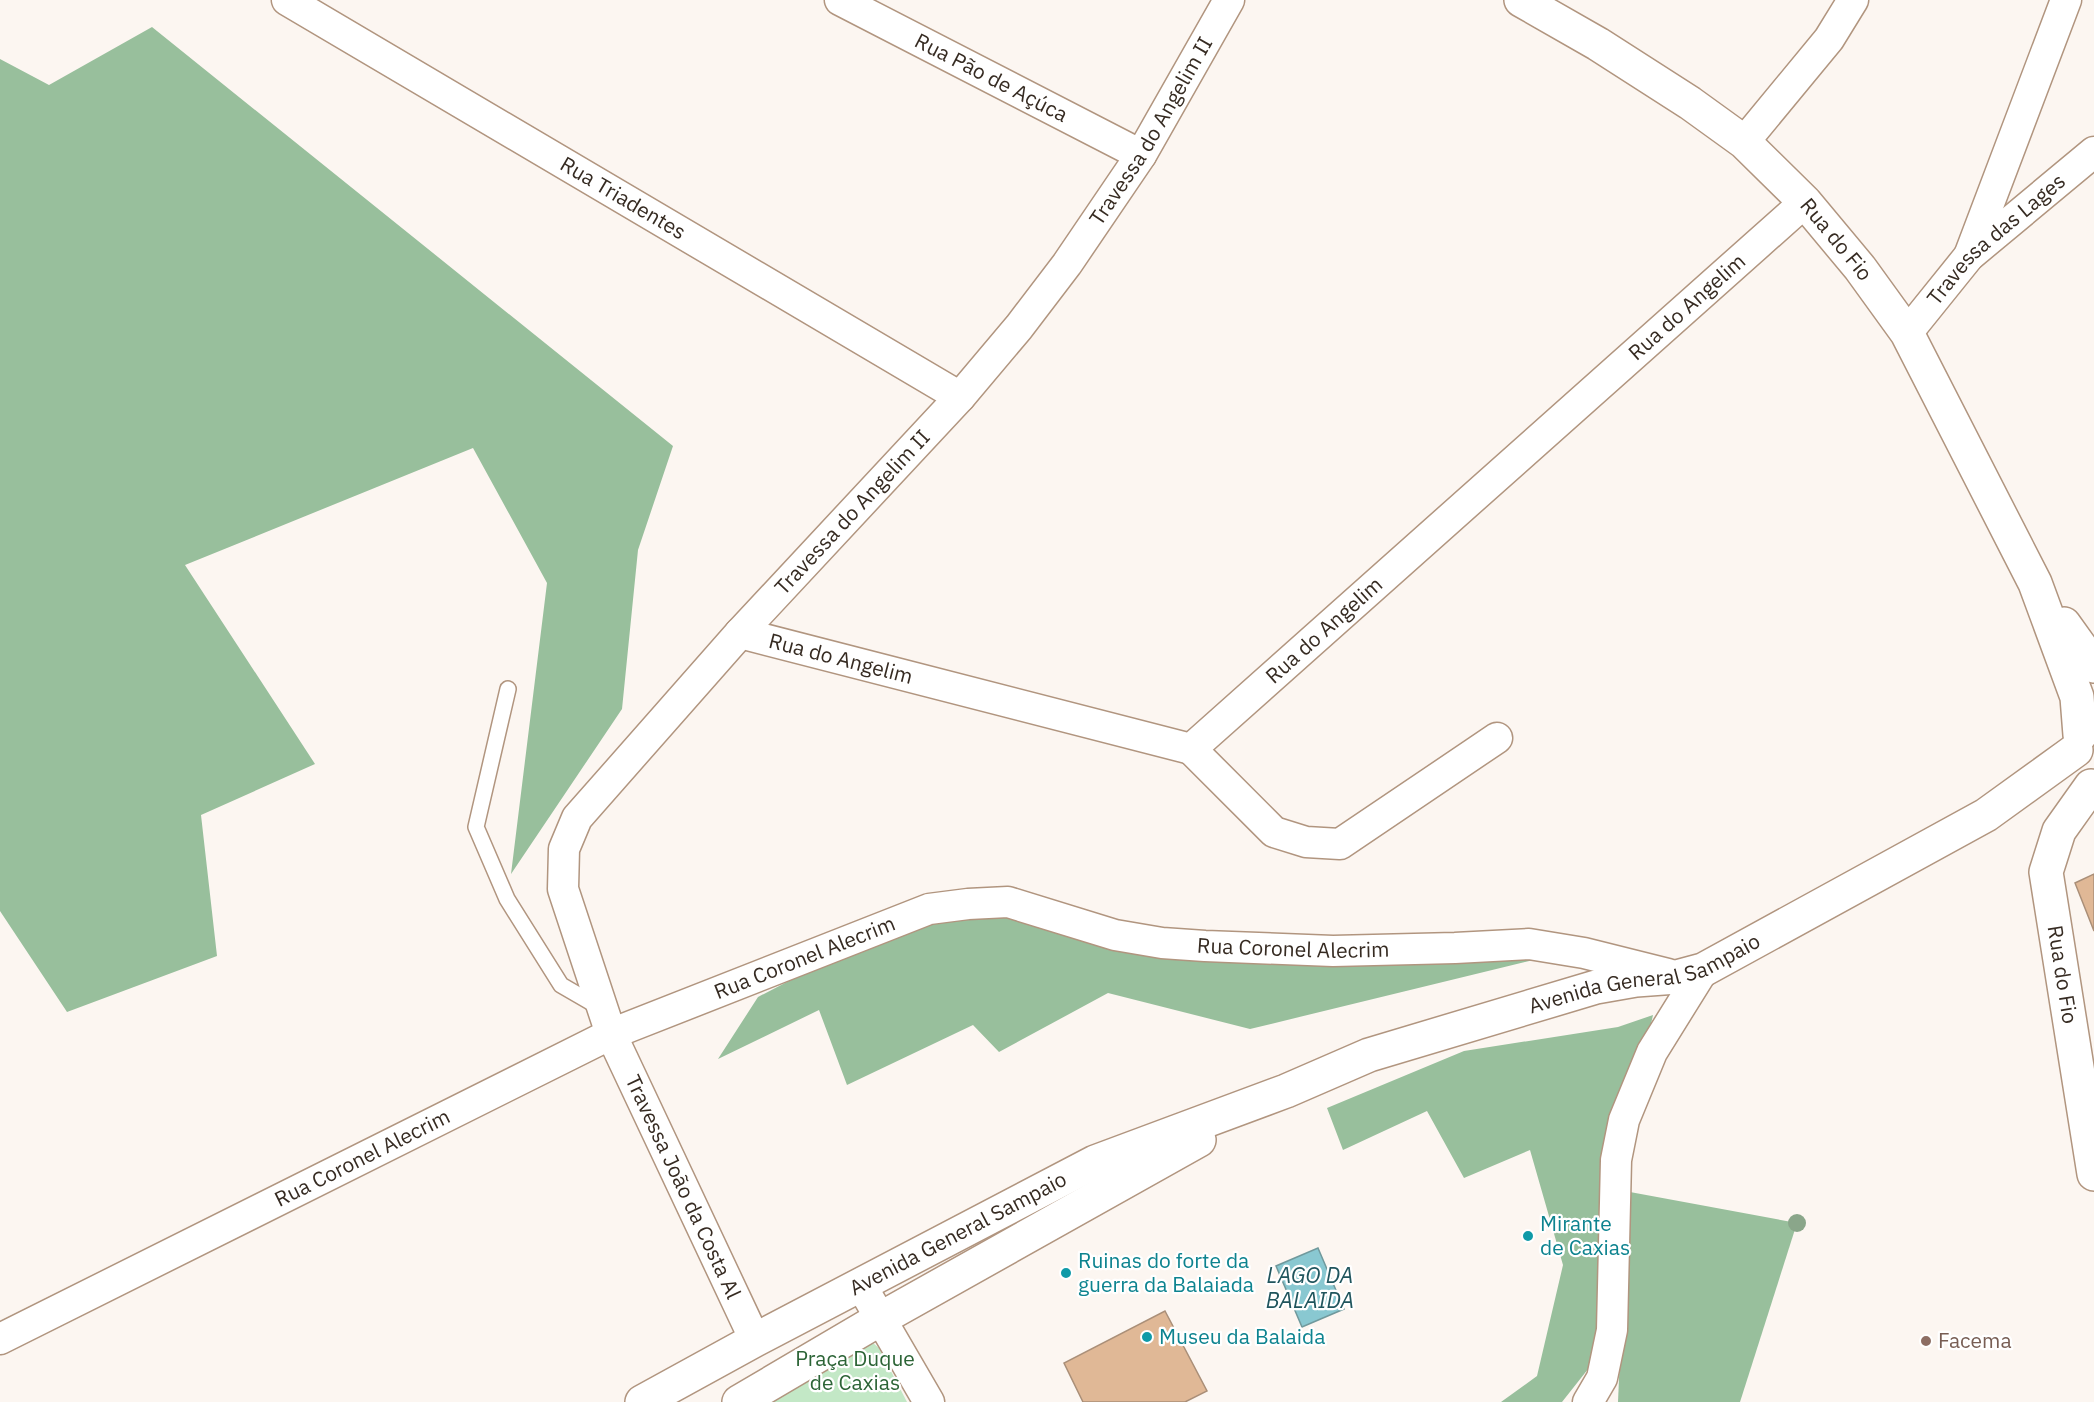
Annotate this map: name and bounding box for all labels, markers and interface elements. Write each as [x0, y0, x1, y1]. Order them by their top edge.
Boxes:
street label: Rua Pão de Açúca [910, 26, 1073, 128]
street label: Travessa do Angelim II [1082, 31, 1218, 230]
street label: Rua Triadentes [555, 149, 691, 245]
street label: Travessa das Lages [1920, 167, 2071, 310]
street label: Rua do Fio [1795, 192, 1880, 286]
street label: Rua do Angelim [1622, 247, 1751, 366]
street label: Travessa do Angelim II [768, 423, 936, 600]
street label: Rua do Angelim [1259, 570, 1388, 689]
street label: Rua do Angelim [766, 626, 916, 690]
street label: Rua Coronel Alecrim [710, 909, 899, 1005]
street label: Rua do Fio [2042, 923, 2085, 1026]
street label: Avenida General Sampaio [1525, 926, 1765, 1019]
street label: Rua Coronel Alecrim [1196, 930, 1390, 964]
street label: Travessa João da Costa Al [620, 1070, 748, 1303]
street label: Rua Coronel Alecrim [270, 1102, 454, 1213]
street label: Avenida General Sampaio [844, 1164, 1071, 1301]
place label: Mirante de Caxias [1540, 1209, 1630, 1261]
marker: Mirante de Caxias [1521, 1229, 1535, 1243]
place label: Ruinas do forte da guerra da Balaiada [1078, 1246, 1254, 1298]
water label: LAGO DA BALAIDA [1266, 1260, 1354, 1314]
marker: Ruinas do forte da guerra da Balaiada [1059, 1266, 1073, 1280]
place label: Museu da Balaida [1159, 1322, 1325, 1350]
place label: Facema [1938, 1326, 2012, 1354]
marker: Museu da Balaida [1140, 1330, 1154, 1344]
marker: Facema [1919, 1334, 1933, 1348]
park label: Praça Duque de Caxias [795, 1344, 915, 1396]

